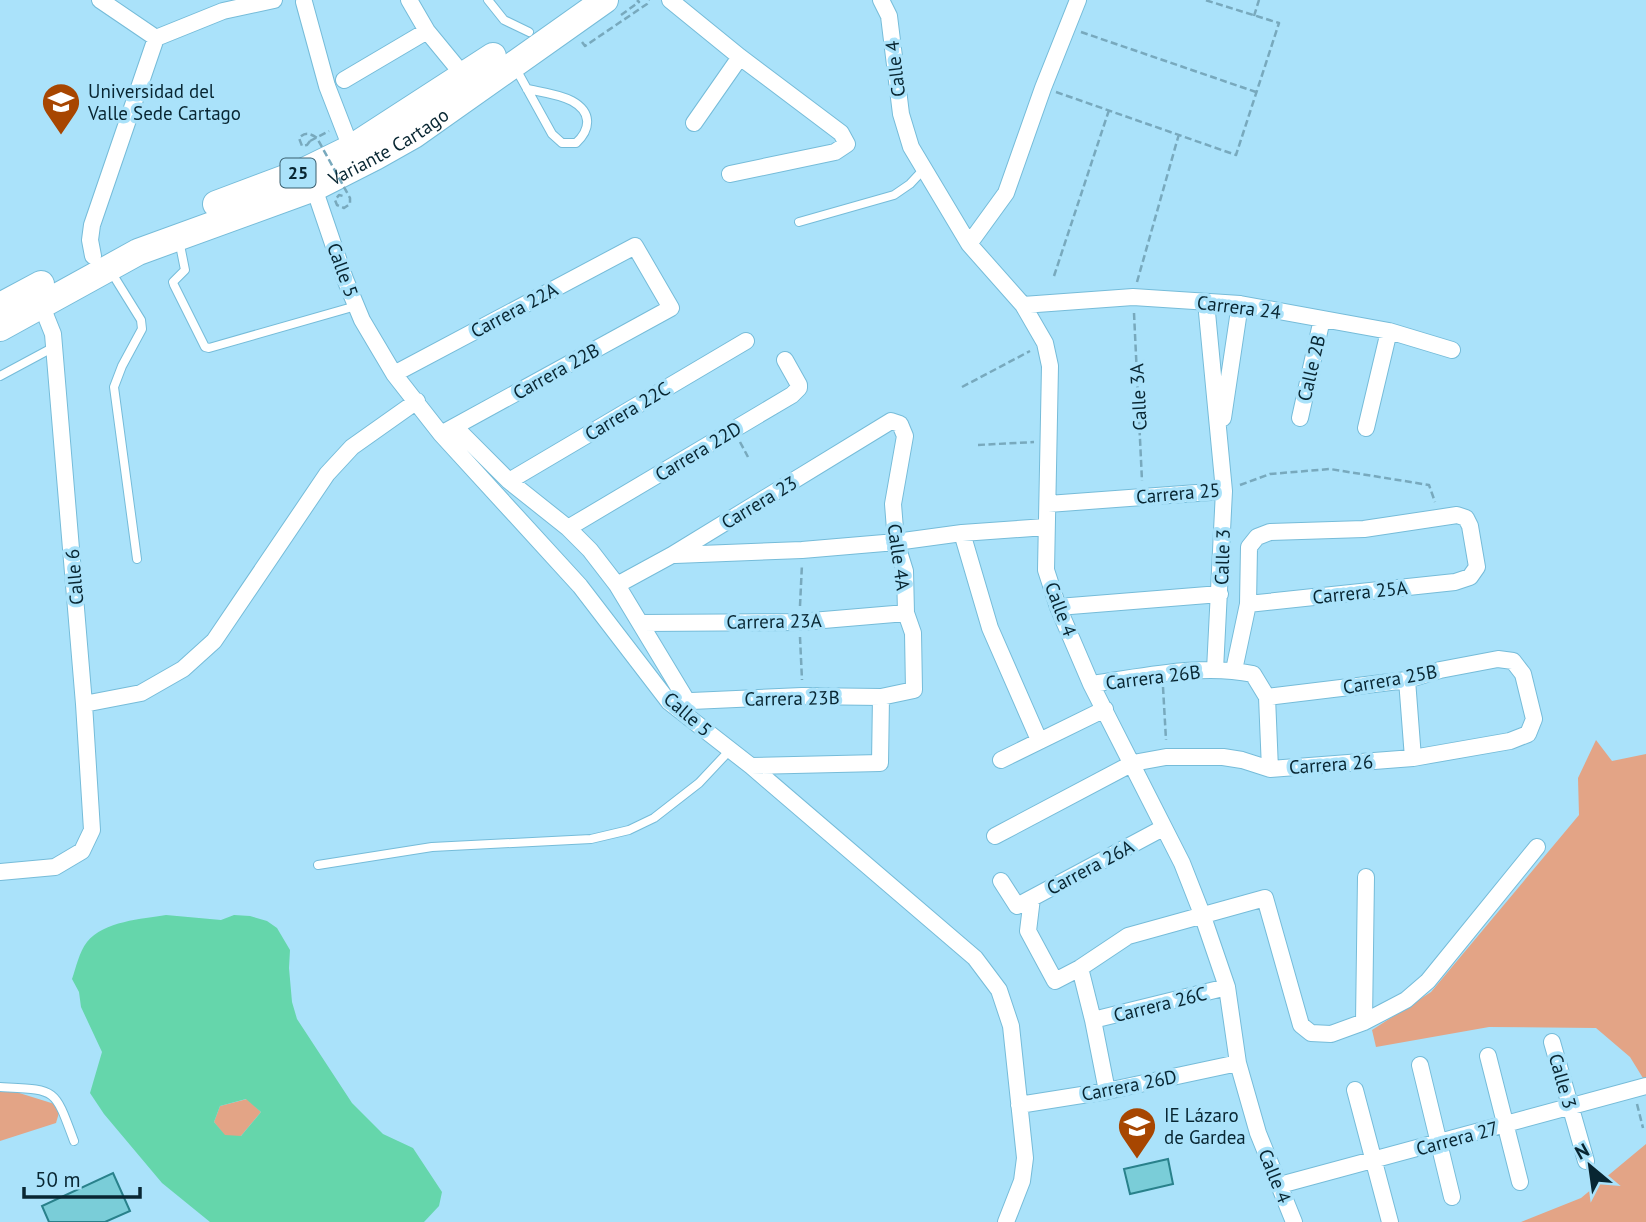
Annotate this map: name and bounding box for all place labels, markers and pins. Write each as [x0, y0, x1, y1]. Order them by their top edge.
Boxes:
place label: Universidad del Valle Sede Cartago [87, 79, 241, 125]
school or university icon: Universidad del Valle Sede Cartago [40, 81, 82, 136]
place label: IE Lázaro de Gardea [1164, 1103, 1246, 1149]
school or university icon: IE Lázaro de Gardea [1116, 1105, 1158, 1160]

